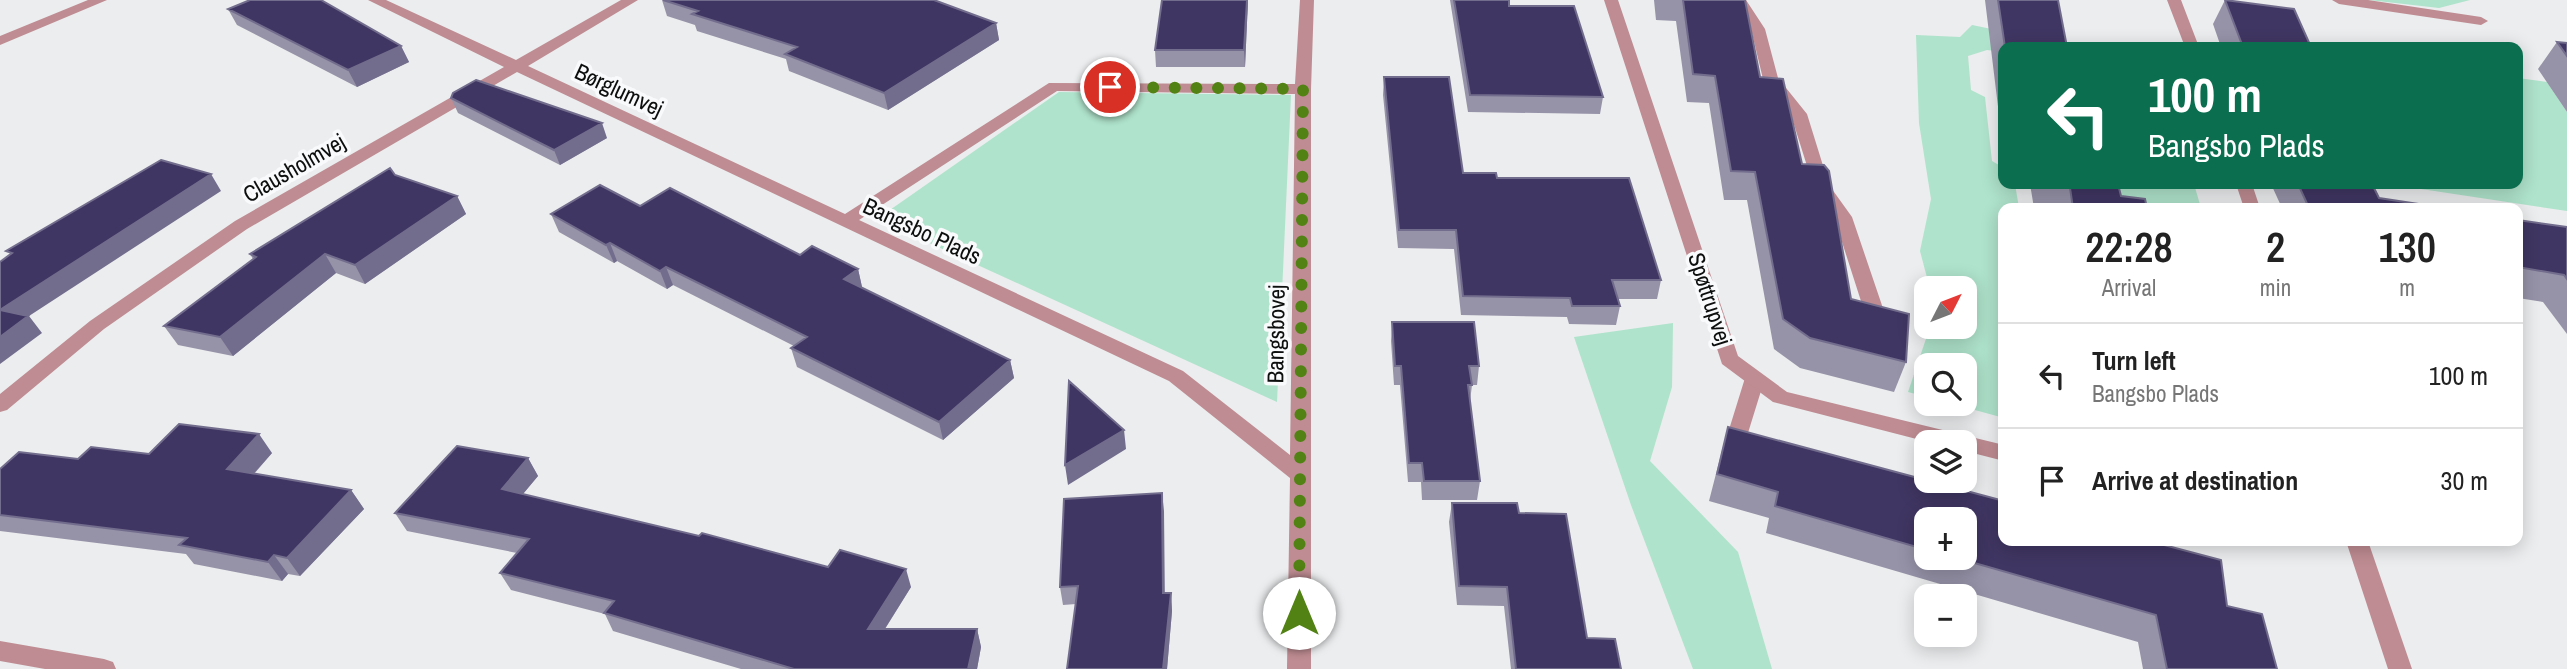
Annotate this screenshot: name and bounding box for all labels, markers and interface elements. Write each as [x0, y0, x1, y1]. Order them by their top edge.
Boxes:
street label: Børglumvej [570, 56, 669, 124]
pin [1080, 57, 1140, 117]
text: 100 m [2148, 61, 2262, 127]
icon: arrive [1091, 68, 1129, 106]
icon: left [2033, 70, 2124, 161]
text: Bangsbo Plads [2148, 124, 2325, 167]
street label: Clausholmvej [237, 126, 351, 209]
street label: Bangsbo Plads [858, 190, 986, 271]
text: 22:28 [2085, 219, 2173, 275]
text: 2 [2266, 219, 2285, 275]
text: 130 [2378, 219, 2436, 275]
street label: Spøttrupvej [1681, 249, 1740, 349]
text: Arrival [2102, 272, 2156, 303]
text: min [2260, 272, 2291, 303]
text: m [2399, 272, 2415, 303]
north arrow [1914, 276, 1978, 340]
map controls [1914, 276, 1977, 647]
street label: Bangsbovej [1259, 284, 1292, 384]
text: Turn left [2092, 343, 2176, 378]
button: search [1914, 353, 1977, 416]
icon: left [2033, 357, 2071, 395]
text: 100 m [2429, 358, 2488, 393]
text: Bangsbo Plads [2092, 378, 2219, 409]
button: layers [1914, 430, 1977, 493]
icon: arrive [2033, 462, 2071, 500]
text: Arrive at destination [2092, 463, 2298, 498]
text: 30 m [2441, 463, 2488, 498]
button: + [1914, 507, 1977, 570]
position arrow [1262, 576, 1336, 650]
button: − [1914, 584, 1977, 647]

